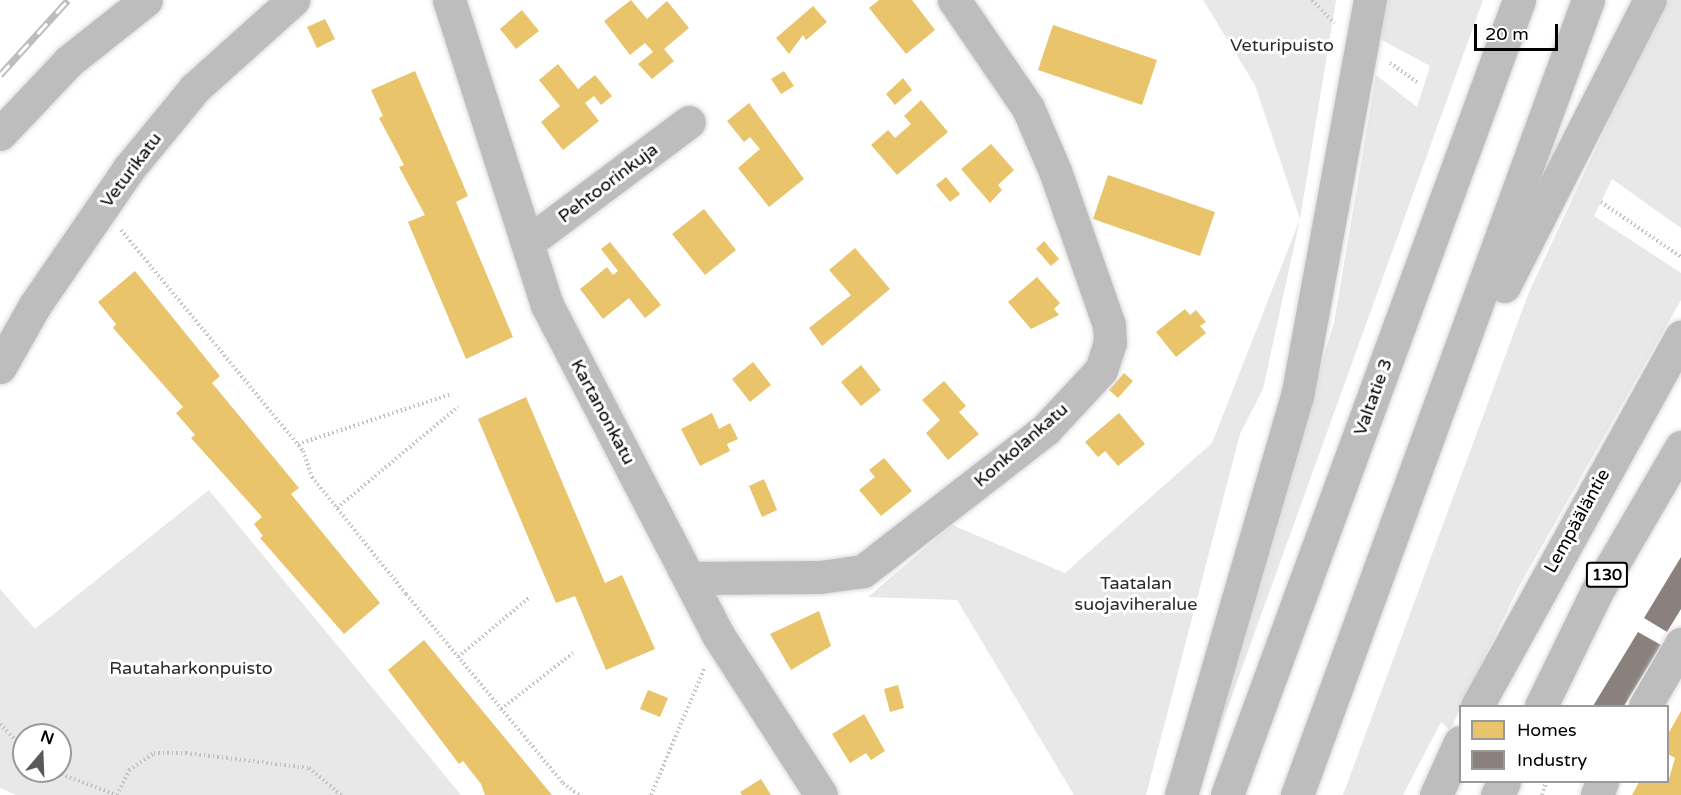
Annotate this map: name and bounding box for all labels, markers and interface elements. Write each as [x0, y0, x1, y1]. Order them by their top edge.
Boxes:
scale bar [1477, 12, 1561, 50]
text: 20 m [1485, 23, 1529, 45]
park label: Veturipuisto [1230, 34, 1334, 56]
street label: Veturikatu [96, 128, 166, 212]
street label: Pehtoorinkuja [554, 139, 662, 227]
street label: Kartanonkatu [566, 356, 640, 468]
street label: Valtatie 3 [1349, 356, 1397, 438]
street label: Konkolankatu [970, 398, 1072, 492]
street label: Lempääläntie [1540, 465, 1614, 577]
road number: 130 [1584, 562, 1630, 588]
park label: Taatalan suojaviheralue [1075, 573, 1197, 616]
park label: Rautaharkonpuisto [109, 657, 273, 679]
legend [1459, 705, 1669, 783]
text: Homes [1517, 719, 1577, 741]
north arrow [12, 723, 72, 783]
text: N [38, 726, 57, 749]
text: Industry [1517, 749, 1587, 771]

